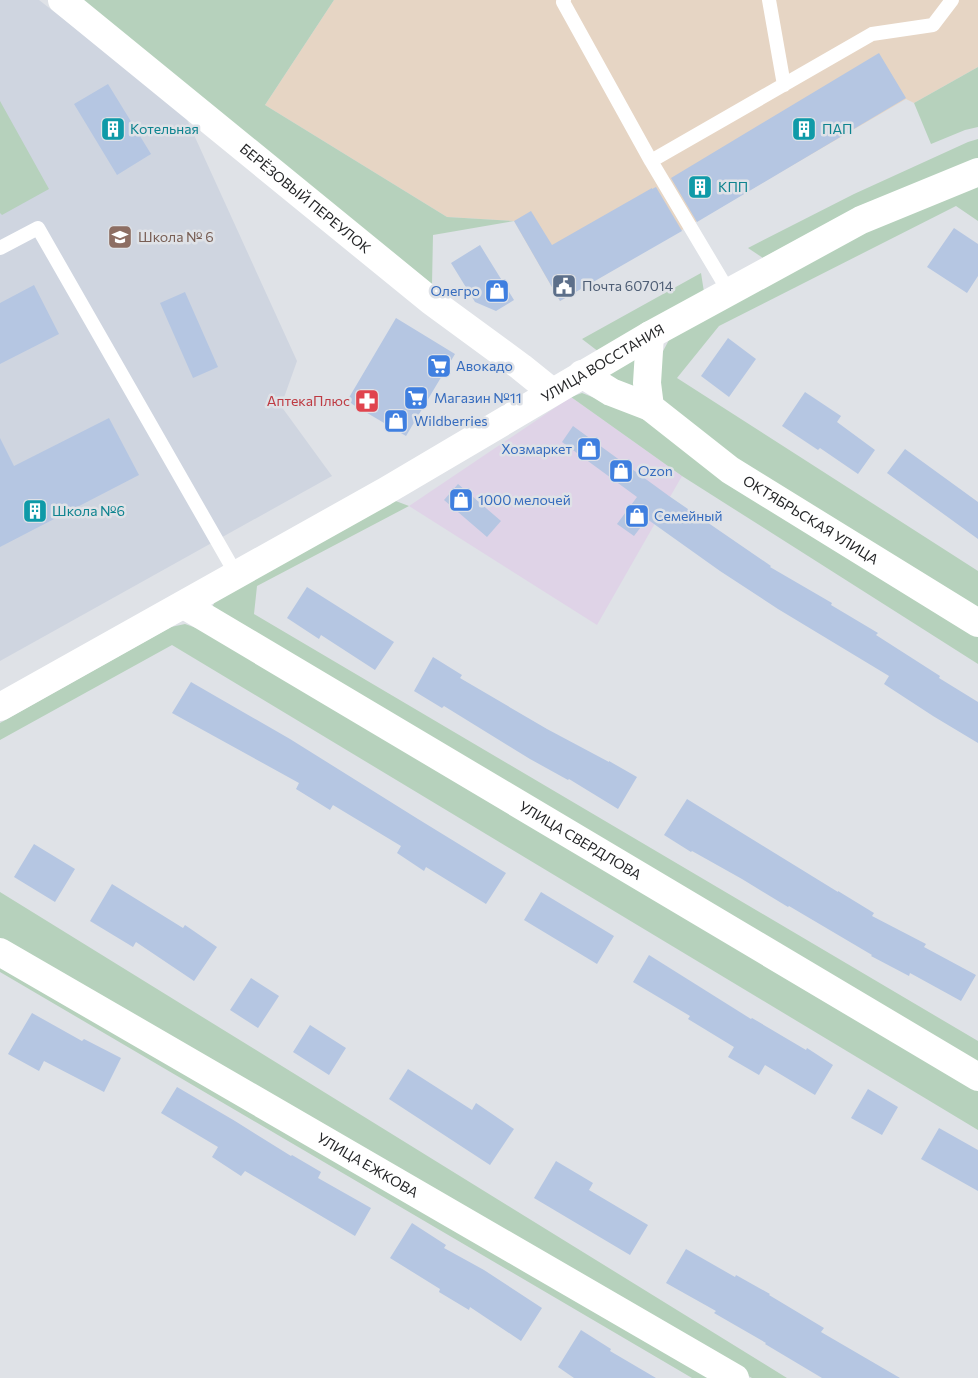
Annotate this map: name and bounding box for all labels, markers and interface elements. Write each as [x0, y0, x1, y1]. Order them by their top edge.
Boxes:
building icon: Котельная [100, 116, 126, 142]
building icon: ПАП [791, 116, 817, 142]
place label: Котельная [130, 120, 199, 137]
place label: ПАП [822, 120, 853, 137]
street label: БЕРЁЗОВЫЙ ПЕРЕУЛОК [237, 140, 375, 256]
building icon: КПП [687, 174, 713, 200]
place label: КПП [718, 178, 748, 195]
school or university icon: Школа № 6 [107, 224, 133, 250]
place label: Школа № 6 [138, 228, 214, 245]
public building icon: Почта 607014 [551, 273, 577, 299]
place label: Почта 607014 [582, 277, 674, 294]
shop icon: Олегро [484, 278, 510, 304]
place label: Олегро [431, 282, 480, 299]
street label: УЛИЦА ВОССТАНИЯ [538, 320, 667, 405]
supermarket icon: Авокадо [426, 353, 452, 379]
place label: Авокадо [456, 357, 513, 374]
supermarket icon: Магазин №11 [403, 385, 429, 411]
pharmacy icon: АптекаПлюс [354, 388, 380, 414]
place label: Магазин №11 [434, 389, 522, 406]
place label: АптекаПлюс [267, 392, 350, 409]
shop icon: Wildberries [383, 408, 409, 434]
place label: Wildberries [414, 412, 488, 429]
shop icon: Хозмаркет [576, 436, 602, 462]
place label: Хозмаркет [501, 440, 572, 457]
shop icon: Ozon [608, 458, 634, 484]
place label: Ozon [638, 462, 673, 479]
street label: ОКТЯБРЬСКАЯ УЛИЦА [740, 471, 882, 568]
shop icon: 1000 мелочей [448, 487, 474, 513]
place label: 1000 мелочей [478, 491, 571, 508]
building icon: Школа №6 [22, 498, 48, 524]
place label: Школа №6 [52, 502, 125, 519]
shop icon: Семейный [624, 503, 650, 529]
place label: Семейный [654, 507, 722, 524]
street label: УЛИЦА СВЕРДЛОВА [516, 797, 645, 883]
street label: УЛИЦА ЕЖКОВА [314, 1129, 422, 1201]

